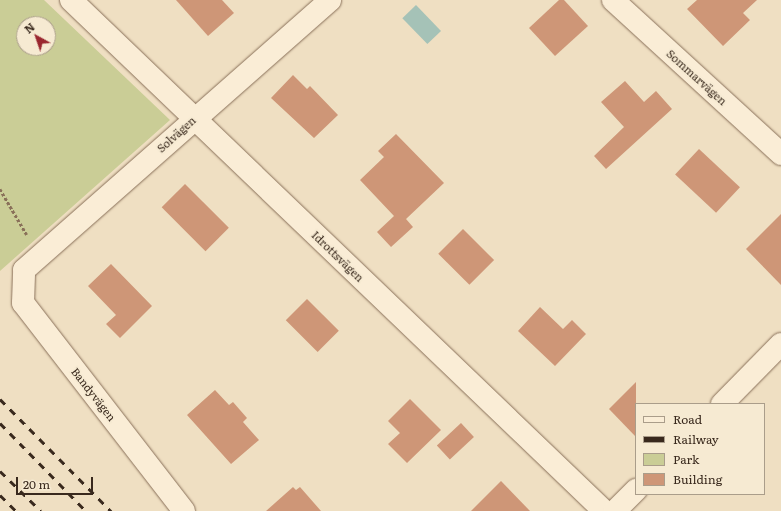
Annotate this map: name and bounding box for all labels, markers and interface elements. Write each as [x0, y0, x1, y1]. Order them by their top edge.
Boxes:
north arrow [16, 16, 56, 56]
text: N [20, 18, 38, 37]
street label: Sommarvägen [664, 47, 730, 107]
street label: Solvägen [154, 113, 198, 155]
street label: Idrottsvägen [309, 228, 367, 284]
street label: Bandyvägen [69, 365, 119, 423]
legend [635, 403, 765, 495]
text: Road [673, 410, 702, 428]
text: Railway [673, 430, 719, 448]
text: Park [673, 450, 699, 468]
scale bar [18, 469, 95, 495]
text: Building [673, 470, 722, 488]
text: 20 m [23, 475, 50, 493]

